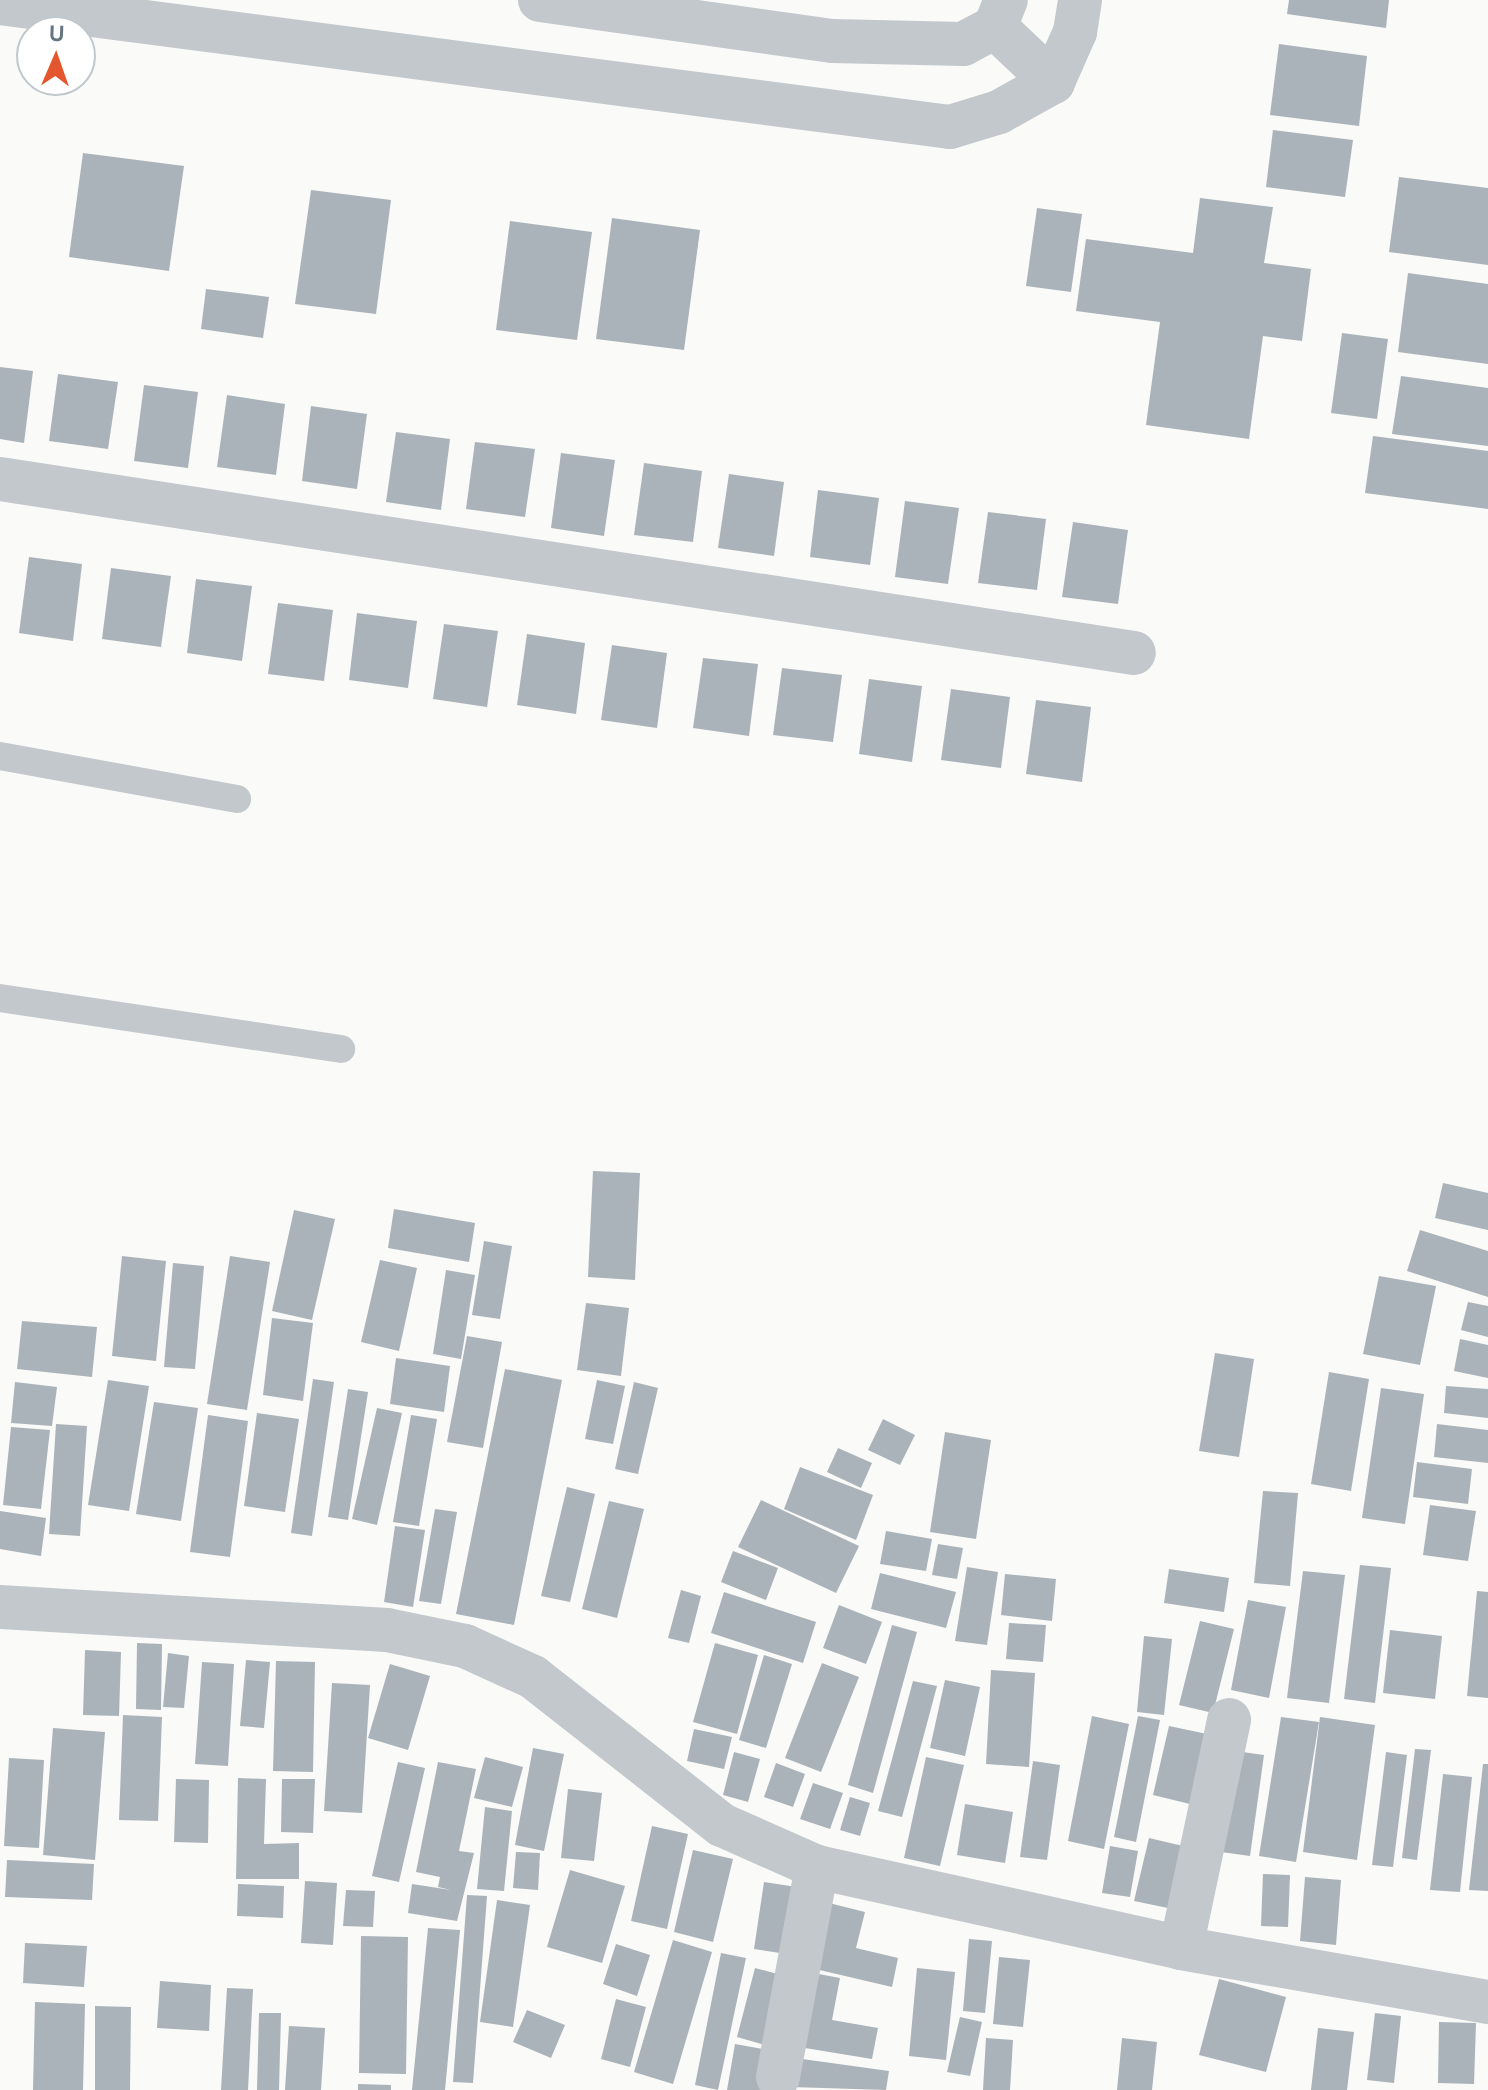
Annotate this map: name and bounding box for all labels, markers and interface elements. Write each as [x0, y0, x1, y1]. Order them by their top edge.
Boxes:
north arrow [16, 16, 96, 96]
text: U [49, 20, 65, 47]

